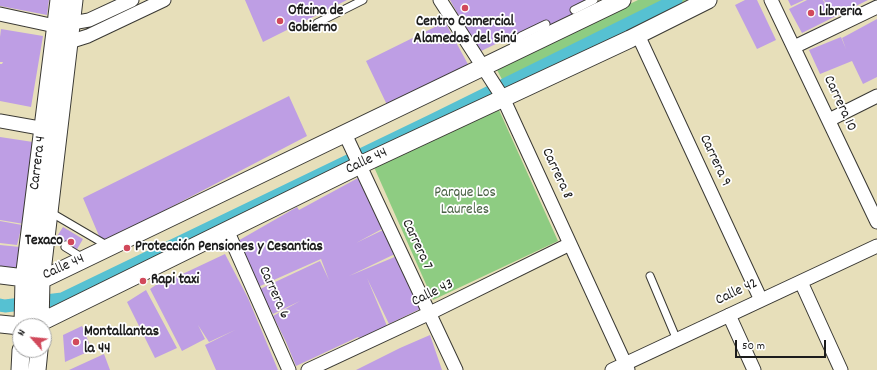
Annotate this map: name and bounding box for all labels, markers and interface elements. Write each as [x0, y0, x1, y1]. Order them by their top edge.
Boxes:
place label: Oficina de Gobierno [288, 3, 343, 38]
marker: Centro Comercial Alamedas del Sinú [460, 3, 470, 13]
place label: Libreria [819, 4, 862, 22]
marker: Libreria [806, 8, 816, 18]
place label: Centro Comercial Alamedas del Sinú [414, 14, 516, 49]
marker: Oficina de Gobierno [275, 16, 285, 26]
street label: Carrera 10 [818, 73, 860, 135]
street label: Carrera 9 [694, 132, 734, 190]
street label: Carrera 4 [27, 135, 51, 191]
street label: Calle 44 [343, 145, 391, 179]
street label: Carrera 8 [536, 146, 576, 202]
park label: Parque Los Laureles [434, 185, 496, 220]
street label: Carrera 7 [396, 217, 436, 273]
place label: Texaco [25, 233, 63, 251]
marker: Texaco [66, 237, 76, 247]
place label: Protección Pensiones y Cesantias [135, 239, 323, 257]
marker: Protección Pensiones y Cesantias [122, 243, 132, 253]
street label: Calle 44 [40, 251, 88, 285]
street label: Carrera 6 [253, 264, 293, 322]
place label: Rapi taxi [151, 272, 199, 290]
street label: Calle 42 [713, 275, 761, 311]
marker: Rapi taxi [138, 276, 148, 286]
street label: Calle 43 [409, 276, 457, 312]
north arrow [12, 318, 52, 358]
place label: Montallantas la 44 [84, 324, 159, 359]
text: N [14, 327, 31, 339]
scale bar [737, 332, 828, 358]
marker: Montallantas la 44 [71, 337, 81, 347]
text: 50 m [742, 338, 765, 355]

